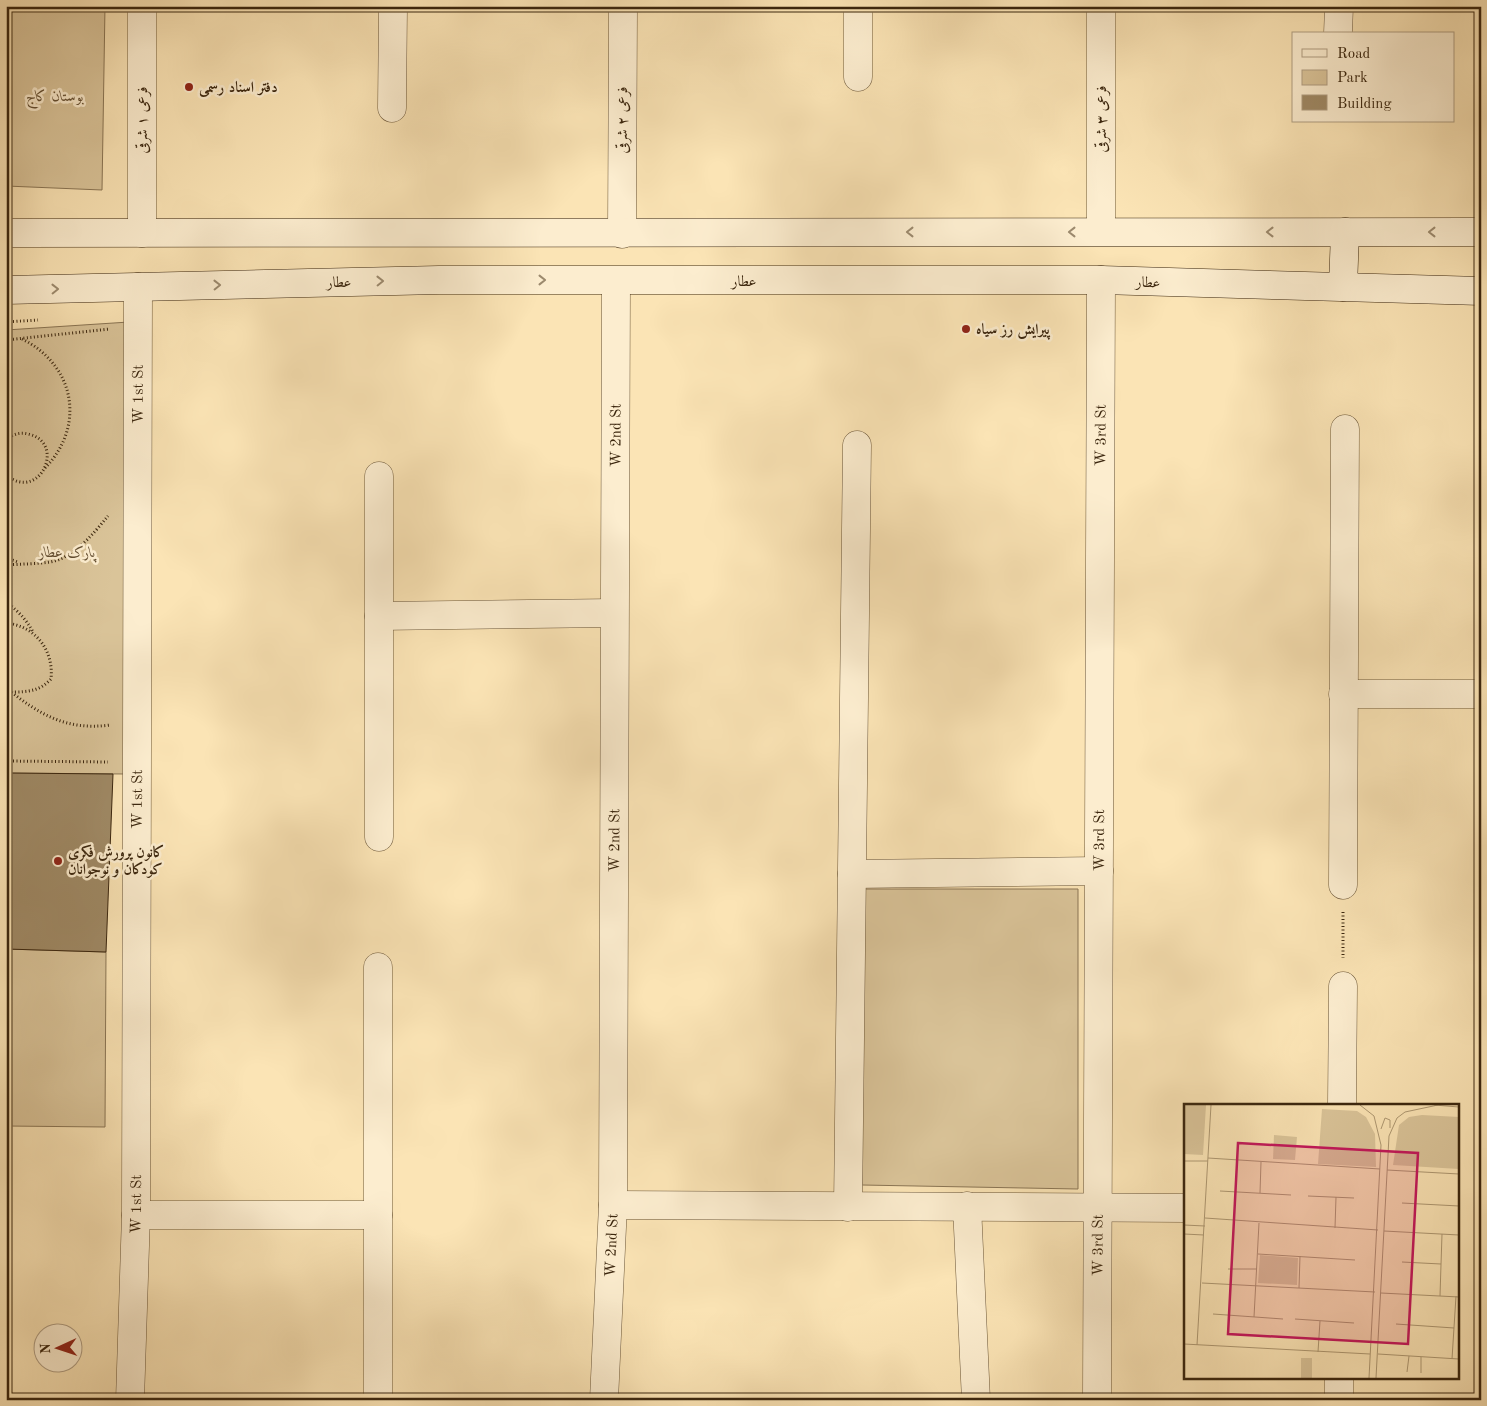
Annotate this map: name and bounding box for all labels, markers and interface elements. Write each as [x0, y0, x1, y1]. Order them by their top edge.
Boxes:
legend [1292, 32, 1454, 122]
text: Road [1337, 47, 1371, 62]
text: Park [1337, 71, 1368, 86]
place label: دفتر اسناد رسمی [199, 80, 278, 97]
marker: دفتر اسناد رسمی [183, 81, 195, 93]
street label: فرعی ۳ شرقی [1094, 86, 1111, 153]
street label: فرعی ۱ شرقی [135, 87, 152, 154]
street label: فرعی ۲ شرقی [615, 87, 632, 154]
park label: بوستان کاج [26, 89, 84, 109]
text: Building [1337, 97, 1392, 112]
one-way arrow [905, 227, 913, 237]
one-way arrow [1068, 227, 1076, 237]
one-way arrow [1265, 227, 1273, 237]
one-way arrow [1428, 227, 1436, 237]
one-way arrow [539, 275, 547, 285]
street label: عطار [730, 275, 756, 290]
street label: عطار [324, 276, 352, 291]
one-way arrow [376, 276, 384, 286]
street label: عطار [1133, 276, 1161, 291]
one-way arrow [214, 280, 222, 290]
one-way arrow [52, 284, 59, 294]
place label: پیرایش رز سیاه [976, 322, 1051, 340]
marker: پیرایش رز سیاه [960, 323, 972, 335]
street label: W 1st St [132, 364, 147, 424]
street label: W 2nd St [609, 403, 625, 467]
street label: W 3rd St [1094, 404, 1110, 466]
park label: پارک عطار [37, 545, 97, 563]
street label: W 1st St [131, 769, 146, 829]
street label: W 2nd St [608, 808, 623, 872]
street label: W 3rd St [1093, 809, 1108, 871]
place label: کانون پرورش فکری کودکان و نوجوانان [68, 844, 165, 878]
marker: کانون پرورش فکری کودکان و نوجوانان [52, 855, 64, 867]
inset map [1184, 1104, 1460, 1378]
street label: W 1st St [129, 1174, 145, 1234]
street label: W 2nd St [604, 1213, 622, 1277]
street label: W 3rd St [1091, 1214, 1107, 1276]
north arrow [32, 1324, 82, 1374]
text: N [39, 1343, 53, 1354]

